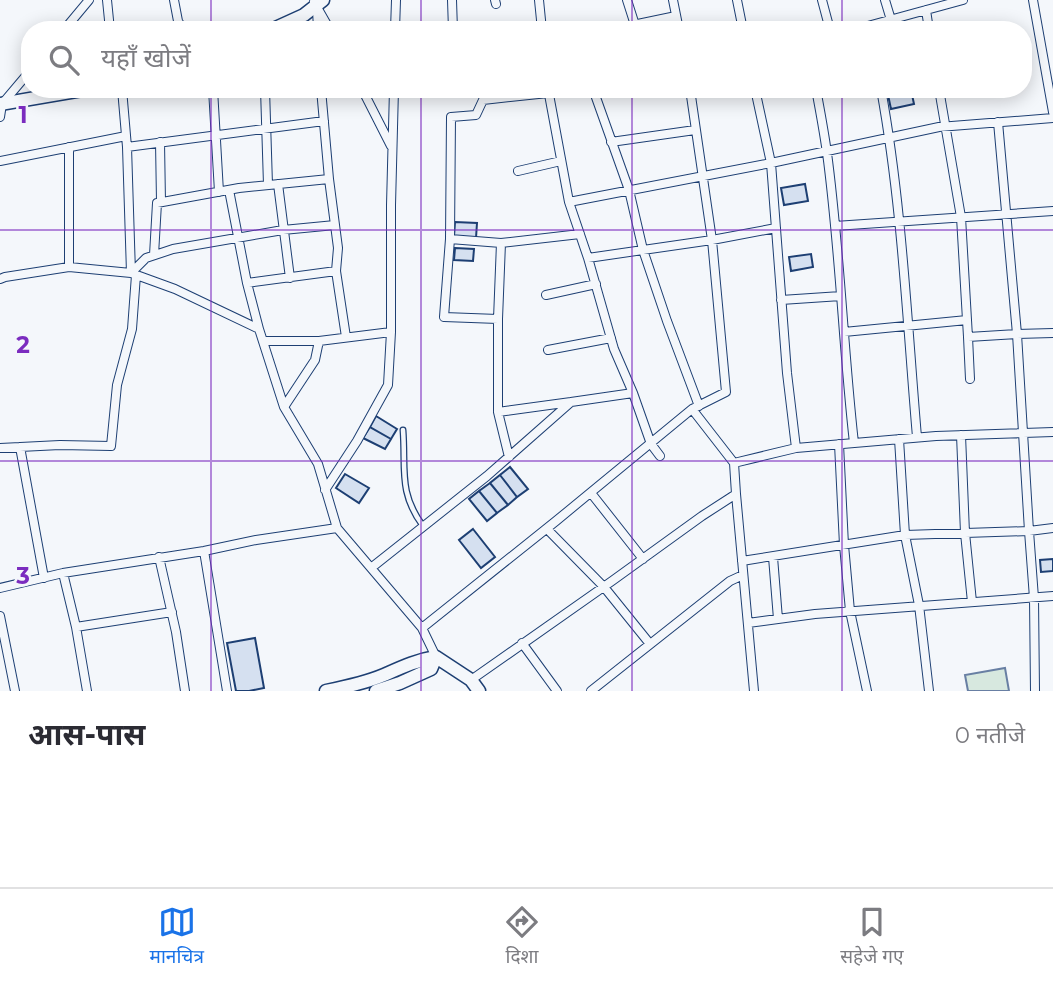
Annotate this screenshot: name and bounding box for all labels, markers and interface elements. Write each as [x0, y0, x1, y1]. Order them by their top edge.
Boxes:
search box [21, 21, 1032, 98]
icon: search [45, 41, 83, 79]
text: यहाँ खोजें [101, 42, 191, 74]
text: 1 [18, 101, 28, 129]
text: 2 [16, 331, 30, 359]
text: 3 [15, 562, 30, 590]
text: आस-पास [28, 716, 146, 753]
text: 0 नतीजे [955, 721, 1025, 749]
tab: मानचित्र [150, 903, 204, 971]
tab: दिशा [503, 903, 541, 971]
tab: सहेजे गए [840, 903, 903, 971]

